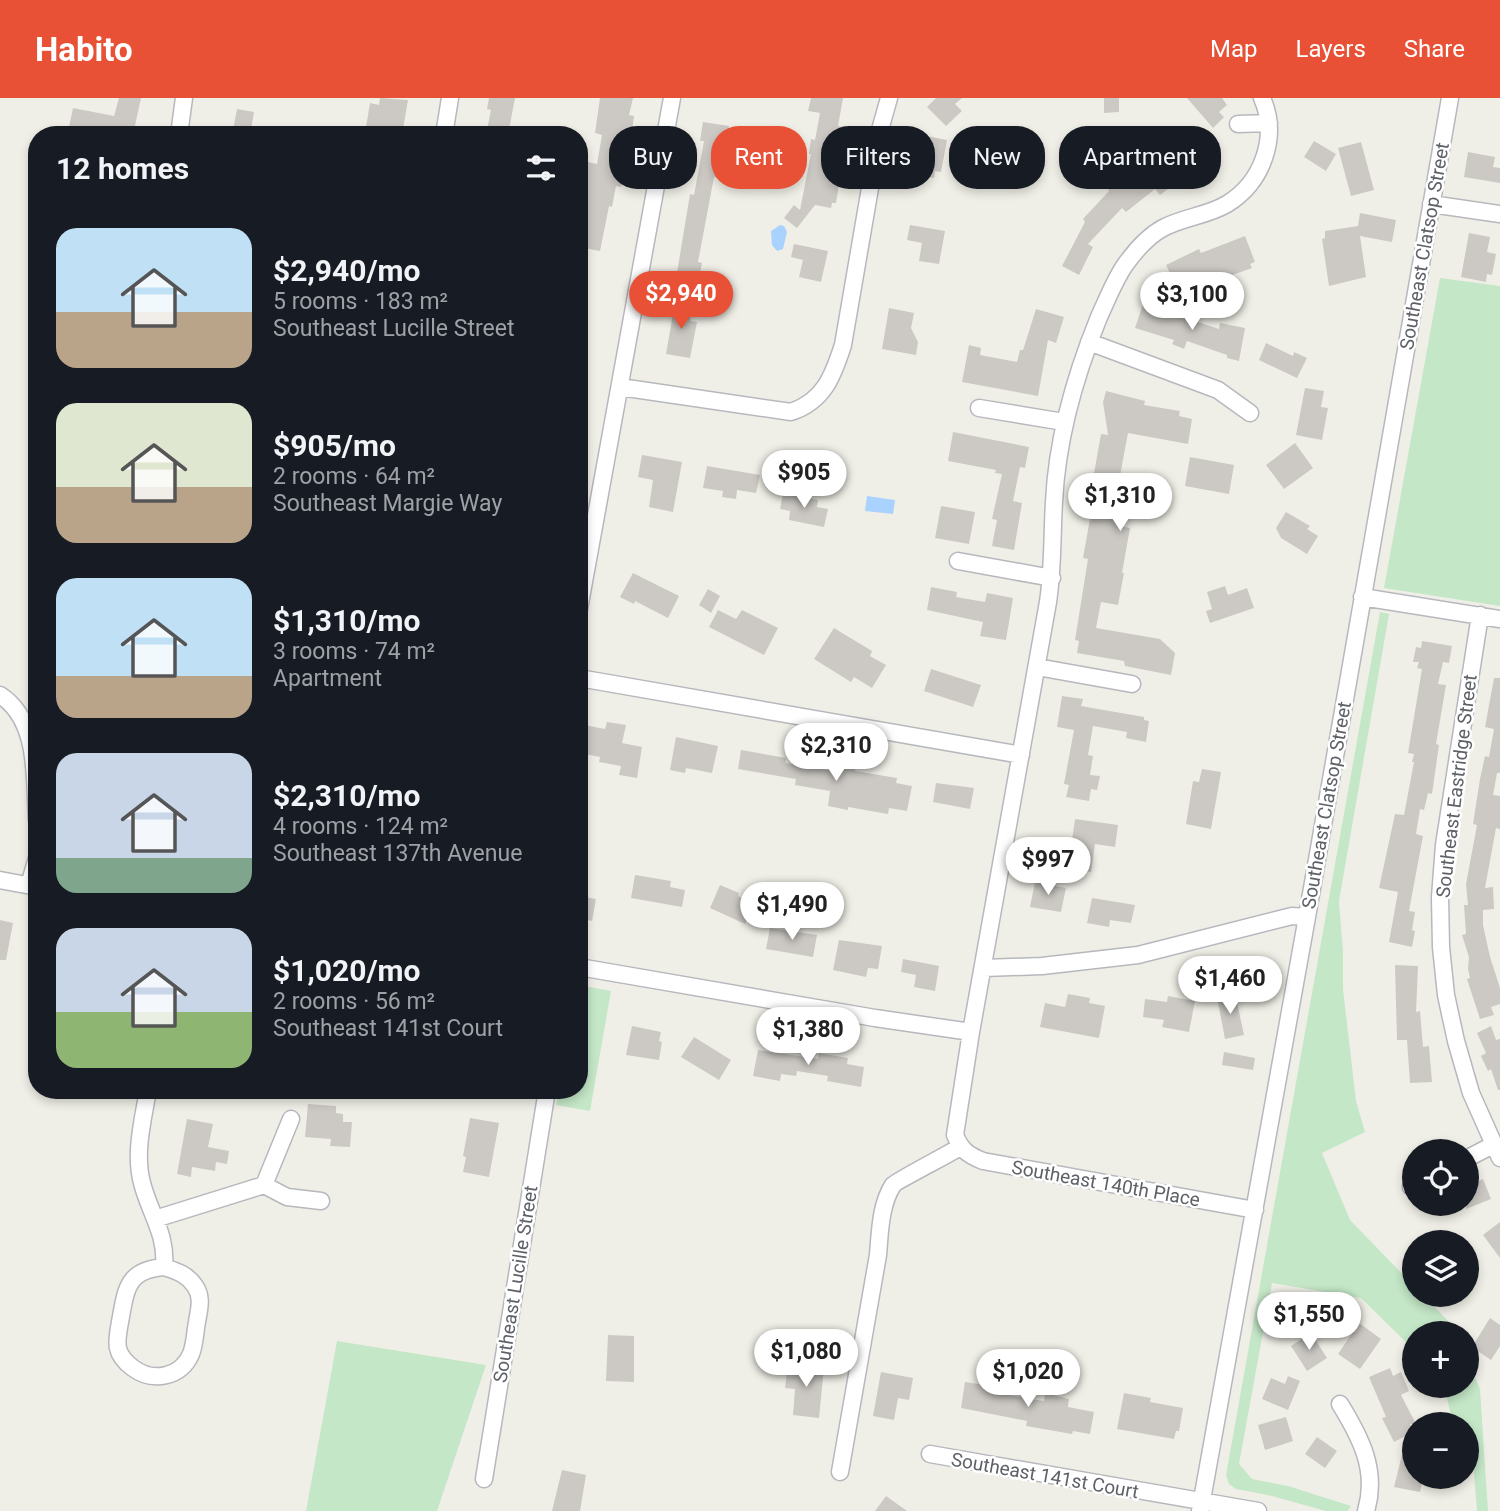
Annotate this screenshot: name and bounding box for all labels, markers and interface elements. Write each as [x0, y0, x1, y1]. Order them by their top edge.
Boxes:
text: Habito [35, 30, 133, 69]
text: Map [1210, 35, 1258, 63]
text: Layers [1296, 35, 1366, 63]
text: Share [1404, 35, 1465, 63]
chip: Buy [609, 126, 697, 189]
chip: Rent [711, 126, 807, 189]
chip: Filters [821, 126, 935, 189]
chip: New [949, 126, 1045, 189]
chip: Apartment [1059, 126, 1221, 189]
street label: Southeast Clatsop Street [1395, 141, 1454, 352]
icon: filters [522, 149, 560, 187]
text: 12 homes [56, 151, 189, 186]
text: $2,940/mo [273, 253, 421, 288]
icon: home [112, 256, 196, 340]
pin: $2,940 [624, 272, 738, 331]
pin: $3,100 [1135, 272, 1249, 332]
text: $2,940 [645, 280, 717, 307]
text: $3,100 [1156, 281, 1228, 308]
text: 5 rooms · 183 m² [273, 288, 448, 315]
text: Southeast Lucille Street [273, 315, 514, 342]
text: $905/mo [273, 428, 396, 463]
icon: home [112, 431, 196, 515]
pin: $905 [763, 450, 845, 510]
text: $905 [778, 459, 830, 486]
text: 2 rooms · 64 m² [273, 463, 435, 490]
pin: $1,310 [1063, 474, 1177, 533]
text: $1,310 [1084, 482, 1156, 509]
text: Southeast Margie Way [273, 490, 502, 517]
text: $1,310/mo [273, 603, 421, 638]
icon: home [112, 606, 196, 690]
text: 3 rooms · 74 m² [273, 638, 435, 665]
text: Apartment [273, 665, 382, 692]
street label: Southeast Eastridge Street [1431, 673, 1482, 899]
street label: Southeast Clatsop Street [1297, 700, 1356, 911]
pin: $2,310 [779, 724, 893, 783]
text: $2,310 [800, 732, 872, 759]
text: $2,310/mo [273, 778, 421, 813]
icon: home [112, 781, 196, 865]
text: 4 rooms · 124 m² [273, 813, 448, 840]
pin: $997 [1007, 838, 1089, 897]
text: Southeast 137th Avenue [273, 840, 522, 867]
text: $997 [1022, 846, 1074, 873]
pin: $1,490 [735, 882, 849, 942]
text: $1,490 [756, 891, 828, 918]
text: $1,020/mo [273, 953, 421, 988]
icon: home [112, 956, 196, 1040]
pin: $1,460 [1173, 956, 1287, 1016]
text: $1,460 [1194, 965, 1266, 992]
text: 2 rooms · 56 m² [273, 988, 435, 1015]
pin: $1,380 [751, 1007, 865, 1067]
text: Southeast 141st Court [273, 1015, 503, 1042]
text: $1,380 [772, 1016, 844, 1043]
map controls [1402, 1139, 1479, 1489]
button: locate [1402, 1139, 1479, 1216]
street label: Southeast 140th Place [1010, 1156, 1202, 1211]
street label: Southeast Lucille Street [489, 1184, 542, 1384]
button: layers [1402, 1230, 1479, 1307]
pin: $1,550 [1252, 1292, 1366, 1352]
text: $1,550 [1273, 1301, 1345, 1328]
button: + [1402, 1321, 1479, 1398]
pin: $1,080 [749, 1330, 863, 1389]
text: $1,080 [770, 1338, 842, 1365]
pin: $1,020 [971, 1350, 1085, 1409]
text: $1,020 [992, 1358, 1064, 1385]
button: − [1402, 1412, 1479, 1489]
street label: Southeast 141st Court [949, 1448, 1140, 1503]

